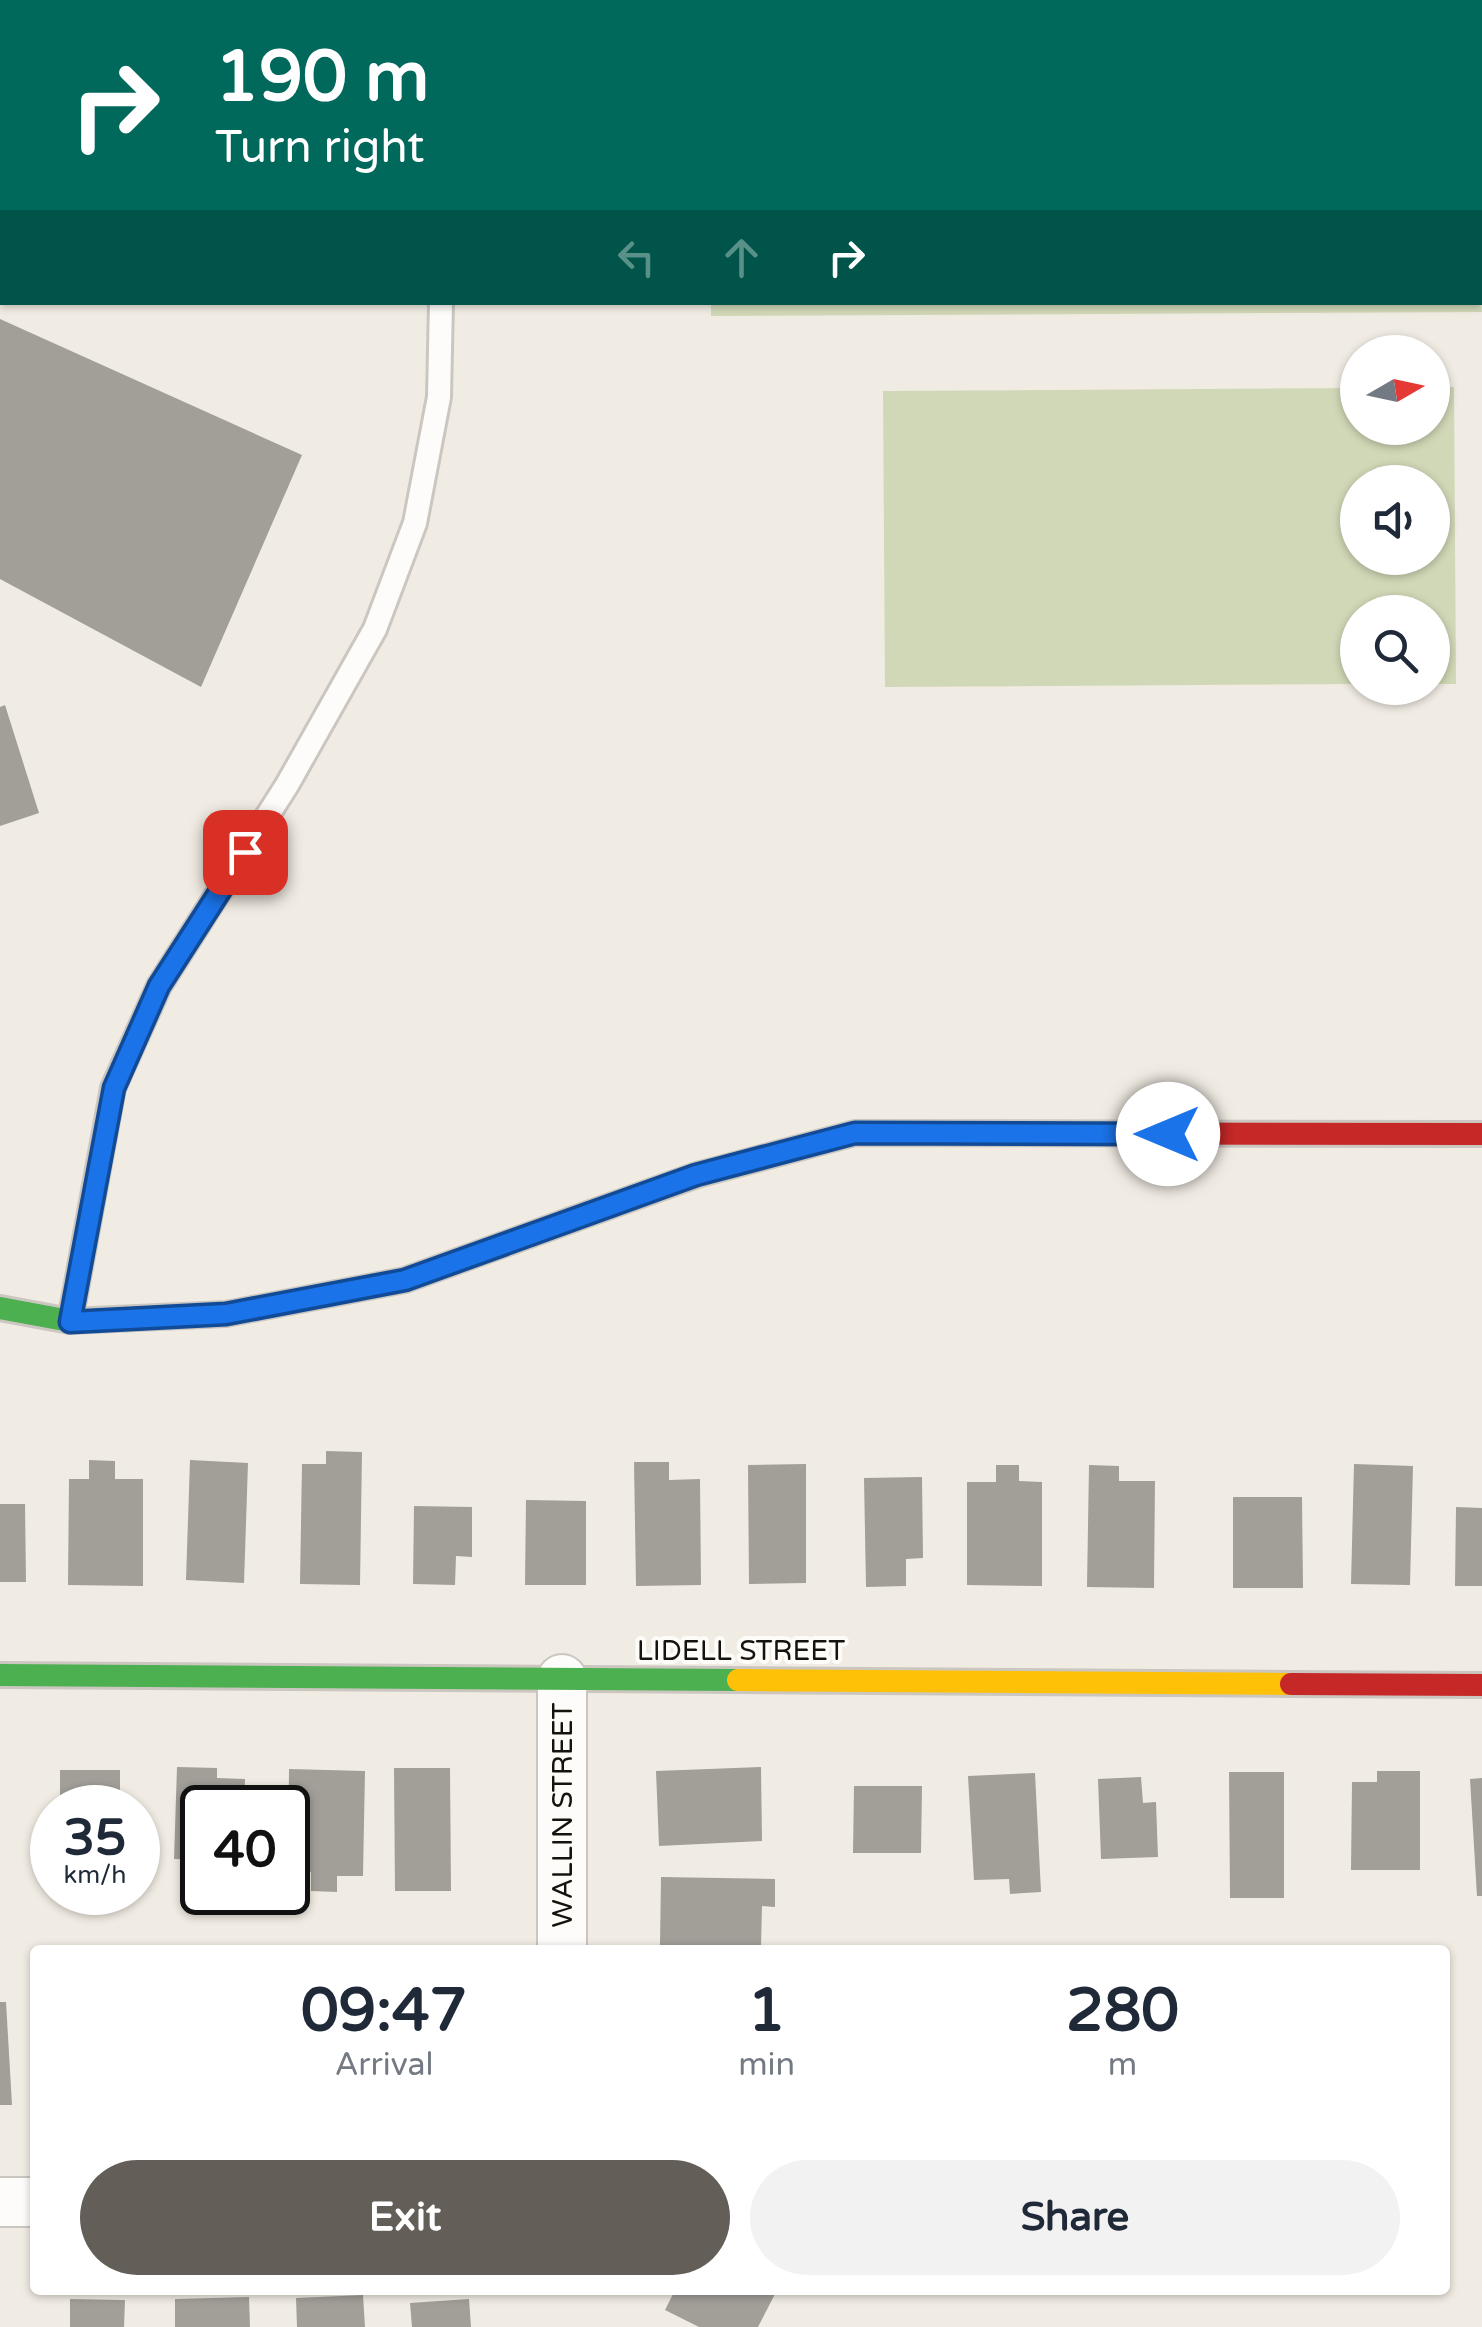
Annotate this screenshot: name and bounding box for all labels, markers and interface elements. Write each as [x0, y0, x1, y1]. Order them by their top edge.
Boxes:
text: 190 m [215, 36, 429, 120]
icon: right [50, 40, 180, 170]
text: Turn right [215, 121, 424, 175]
icon: left [609, 230, 664, 285]
icon: ahead [714, 230, 769, 285]
icon: right [819, 230, 874, 285]
north arrow [1340, 335, 1450, 445]
map controls [1340, 335, 1450, 705]
button: sound [1340, 465, 1450, 575]
button: search [1340, 595, 1450, 705]
pin [203, 810, 288, 895]
icon: arrive [218, 825, 273, 880]
position arrow [1116, 1082, 1220, 1186]
street label: LIDELL STREET [637, 1634, 845, 1668]
street label: WALLIN STREET [546, 1702, 580, 1928]
speed limit sign: 40 [180, 1785, 310, 1915]
text: 35 [64, 1808, 126, 1868]
text: km/h [64, 1860, 126, 1890]
text: 09:47 [301, 1975, 467, 2047]
text: 1 [748, 1975, 785, 2047]
text: 280 [1066, 1975, 1179, 2047]
text: Arrival [335, 2046, 434, 2084]
text: min [738, 2046, 795, 2084]
text: m [1108, 2046, 1137, 2084]
button: Exit [80, 2160, 730, 2275]
button: Share [750, 2160, 1400, 2275]

